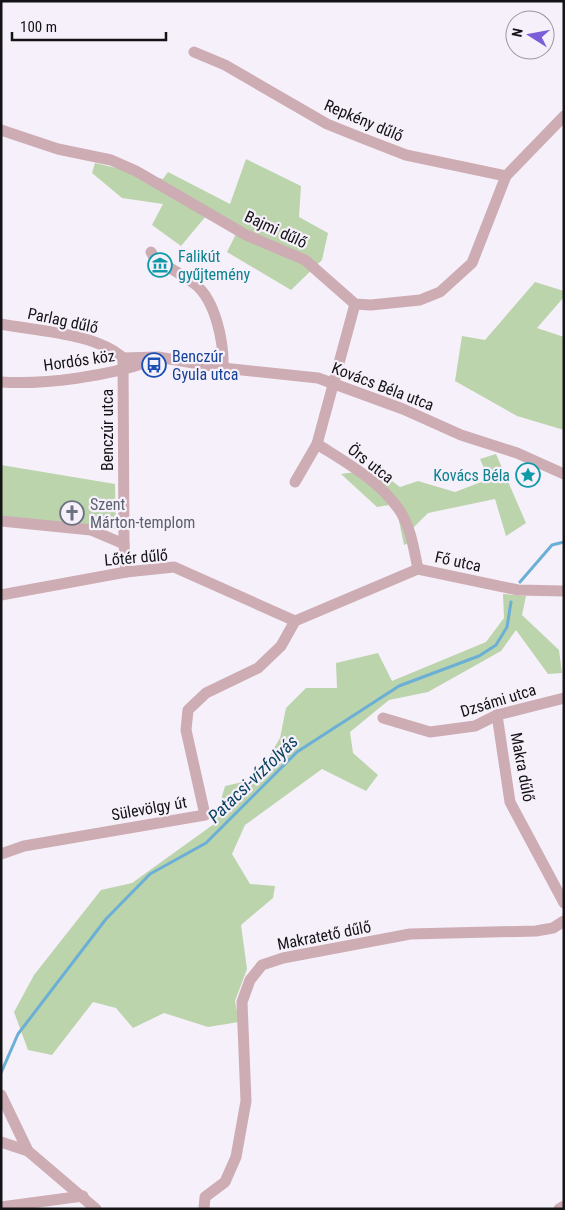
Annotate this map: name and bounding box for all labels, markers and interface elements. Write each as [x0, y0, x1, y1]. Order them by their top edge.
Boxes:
scale bar [12, 10, 166, 42]
north arrow [505, 10, 555, 60]
text: 100 m [20, 18, 57, 36]
text: N [509, 27, 526, 38]
street label: Repkény dűlő [321, 95, 406, 146]
street label: Bajmi dűlő [242, 207, 310, 252]
place label: Falikút gyűjtemény [178, 247, 250, 284]
museum icon: Falikút gyűjtemény [147, 252, 173, 278]
street label: Parlag dűlő [26, 304, 100, 337]
street label: Hordós köz [42, 346, 116, 375]
place label: Benczúr Gyula utca [172, 347, 238, 384]
bus stop icon: Benczúr Gyula utca [141, 352, 167, 378]
street label: Kovács Béla utca [329, 358, 437, 415]
street label: Benczúr utca [98, 389, 117, 471]
street label: Örs utca [344, 440, 397, 487]
place icon: Kovács Béla [515, 462, 541, 488]
place label: Kovács Béla [433, 466, 510, 485]
place label: Szent Márton-templom [90, 495, 195, 532]
church icon: Szent Márton-templom [59, 500, 85, 526]
street label: Lőtér dűlő [103, 545, 169, 570]
street label: Fő utca [433, 547, 483, 576]
street label: Dzsámi utca [458, 680, 538, 721]
water label: Patacsi-vízfolyás [203, 730, 302, 827]
street label: Makra dűlő [506, 731, 539, 803]
street label: Sülevölgy út [110, 792, 189, 824]
street label: Makratető dűlő [276, 917, 373, 954]

